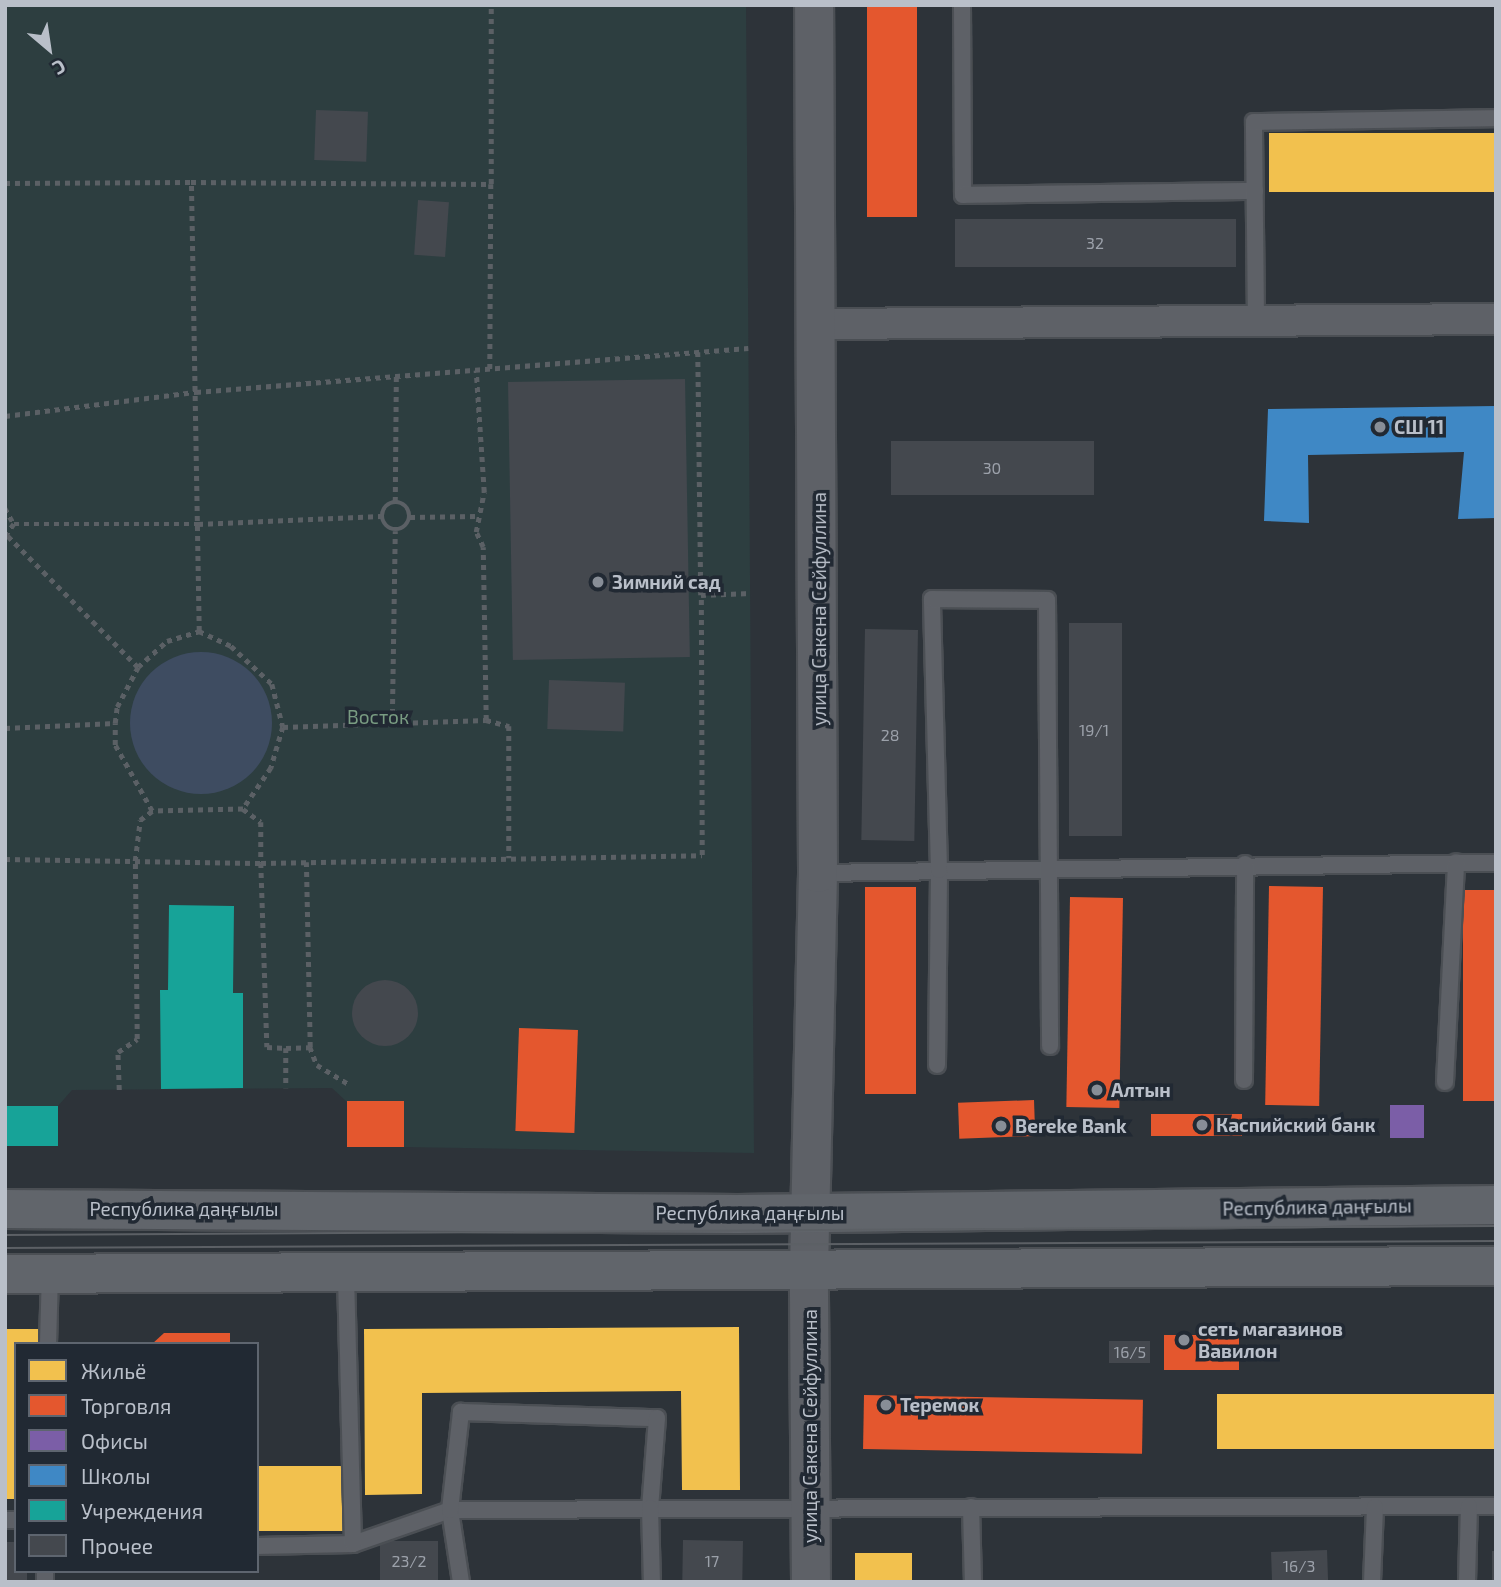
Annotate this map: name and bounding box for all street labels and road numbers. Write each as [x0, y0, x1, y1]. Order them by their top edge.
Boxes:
street label: улица Сакена Сейфуллина [808, 492, 830, 726]
street label: Республика даңғылы [1222, 1194, 1412, 1220]
street label: Республика даңғылы [89, 1198, 279, 1220]
street label: Республика даңғылы [655, 1202, 845, 1224]
street label: улица Сакена Сейфуллина [799, 1309, 821, 1543]

